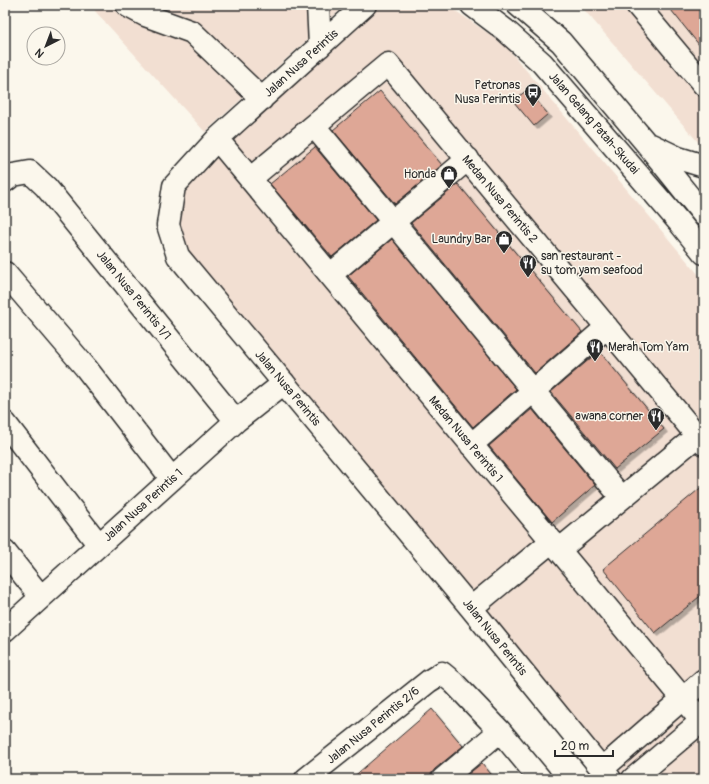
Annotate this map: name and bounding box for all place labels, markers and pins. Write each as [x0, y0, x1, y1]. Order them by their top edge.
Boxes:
place label: Petronas Nusa Perintis [454, 78, 521, 107]
bus stop icon: Petronas Nusa Perintis [523, 82, 543, 107]
shop icon: Honda [439, 164, 459, 189]
place label: Honda [404, 167, 436, 182]
shop icon: Laundry Bar [494, 229, 514, 254]
place label: Laundry Bar [432, 232, 492, 247]
place label: san restaurant - su tom yam seafood [541, 249, 643, 278]
restaurant icon: san restaurant - su tom yam seafood [518, 253, 538, 278]
restaurant icon: Merah Tom Yam [585, 337, 605, 362]
place label: Merah Tom Yam [608, 340, 689, 355]
restaurant icon: awana corner [646, 406, 666, 431]
place label: awana corner [575, 409, 644, 424]

